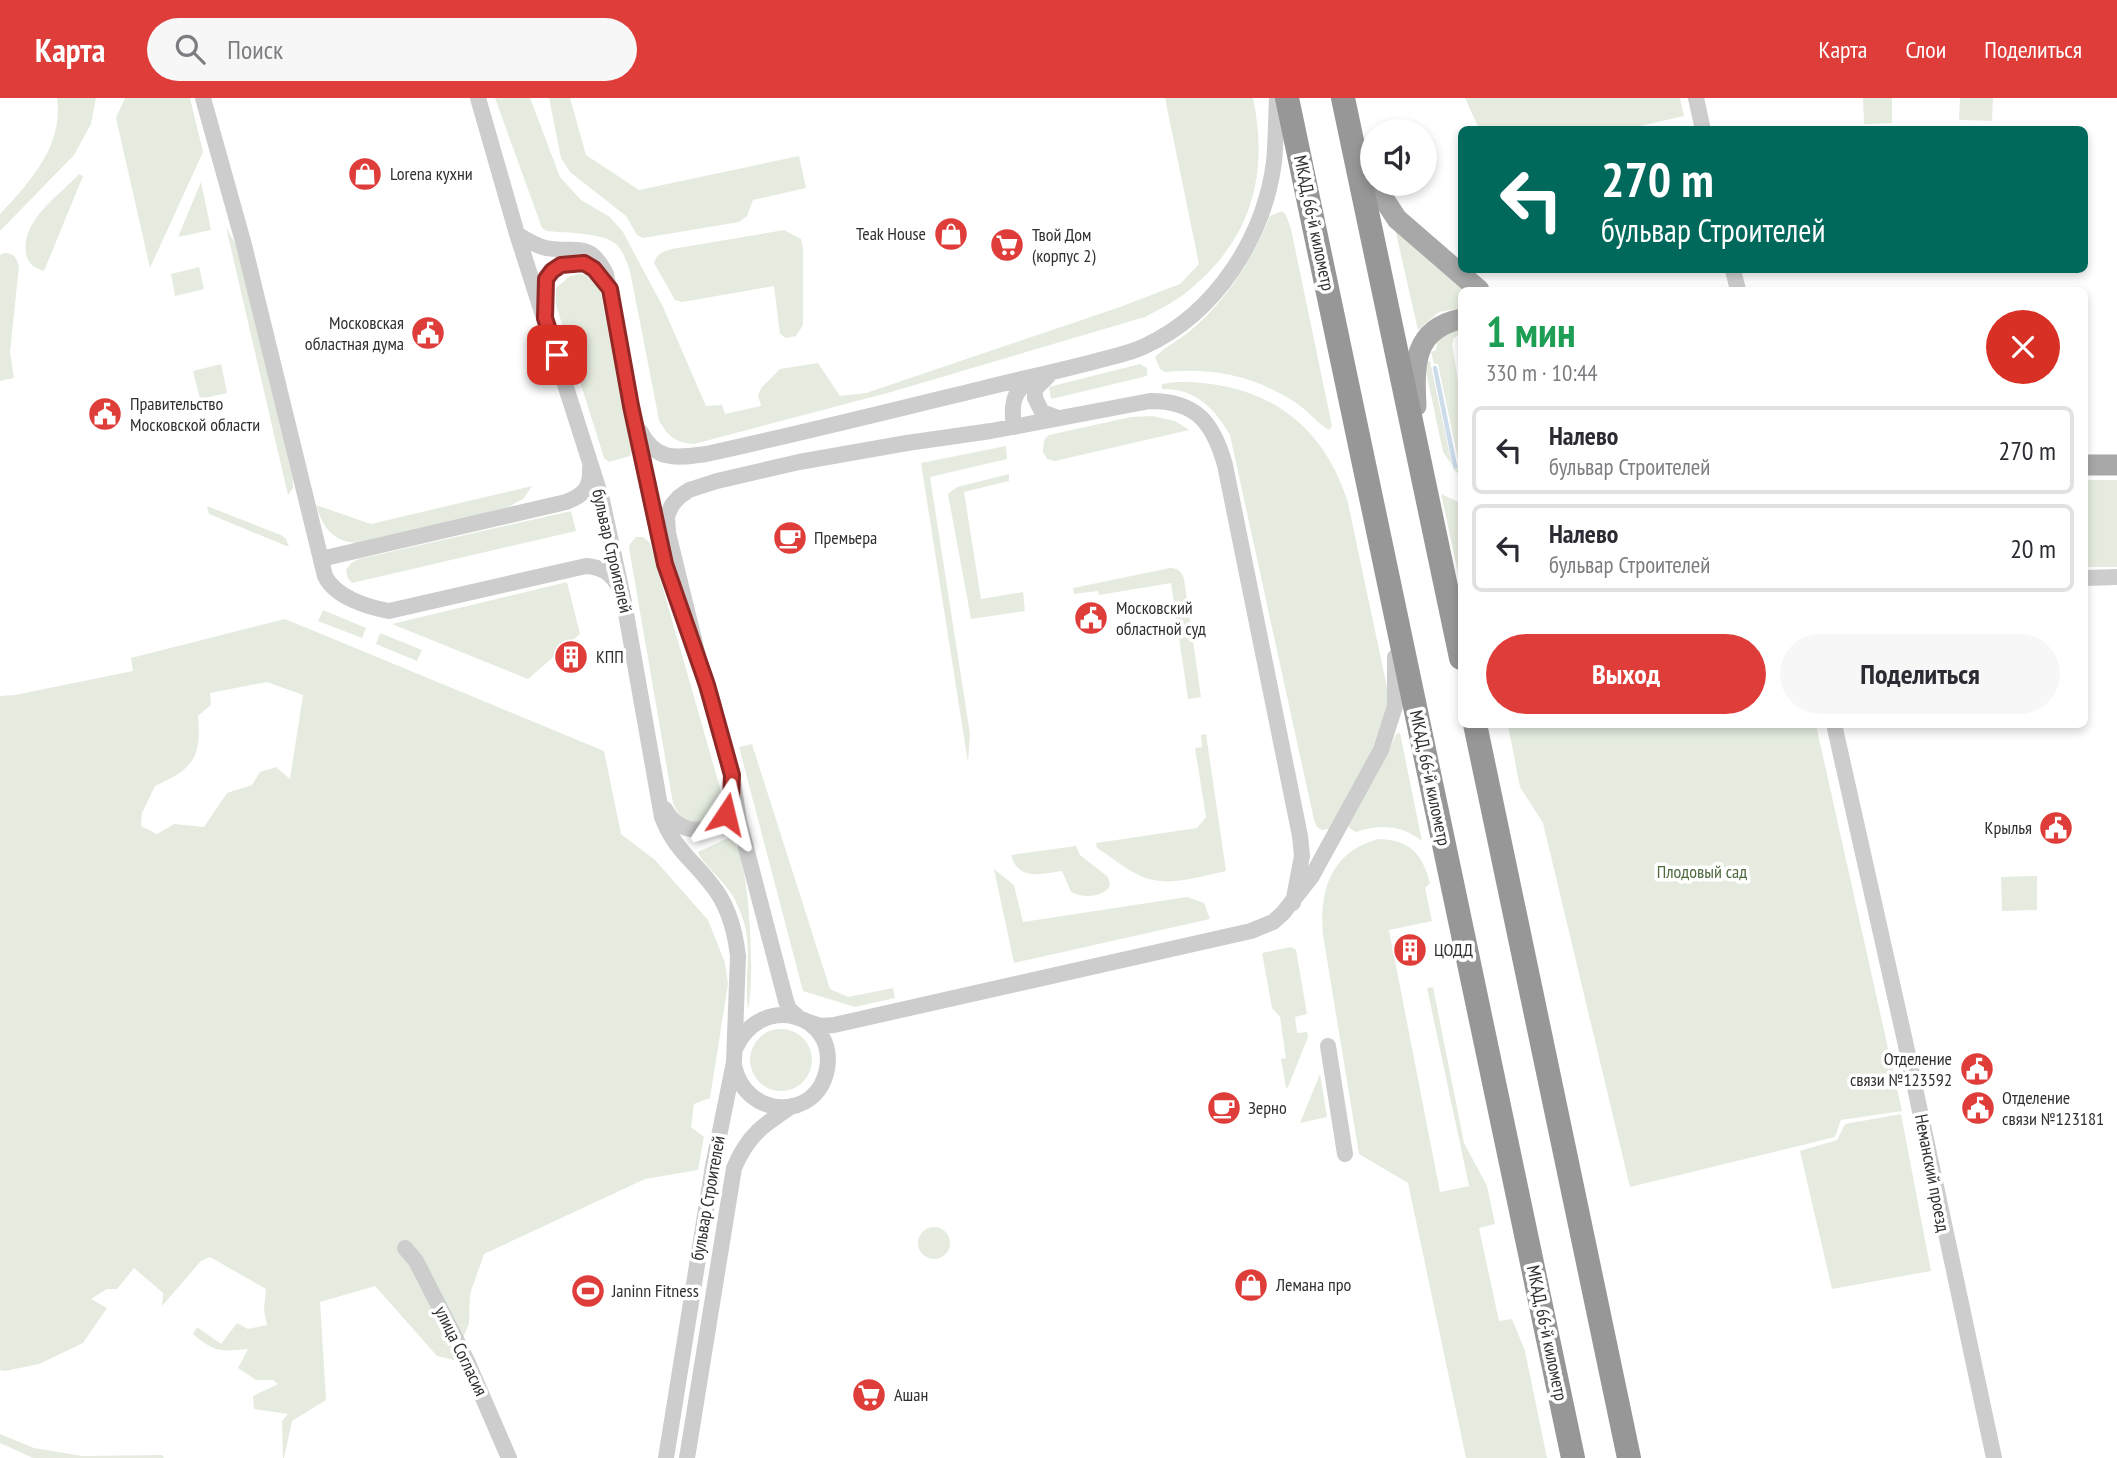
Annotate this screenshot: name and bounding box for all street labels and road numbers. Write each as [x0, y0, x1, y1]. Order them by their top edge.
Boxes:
street label: МКАД, 66-й километр [1289, 153, 1340, 293]
street label: бульвар Строителей [587, 487, 638, 615]
street label: МКАД, 66-й километр [1405, 708, 1456, 848]
street label: Неманский проезд [1910, 1112, 1955, 1234]
street label: бульвар Строителей [685, 1134, 730, 1262]
street label: МКАД, 66-й километр [1522, 1263, 1573, 1403]
street label: улица Согласия [430, 1302, 493, 1399]

